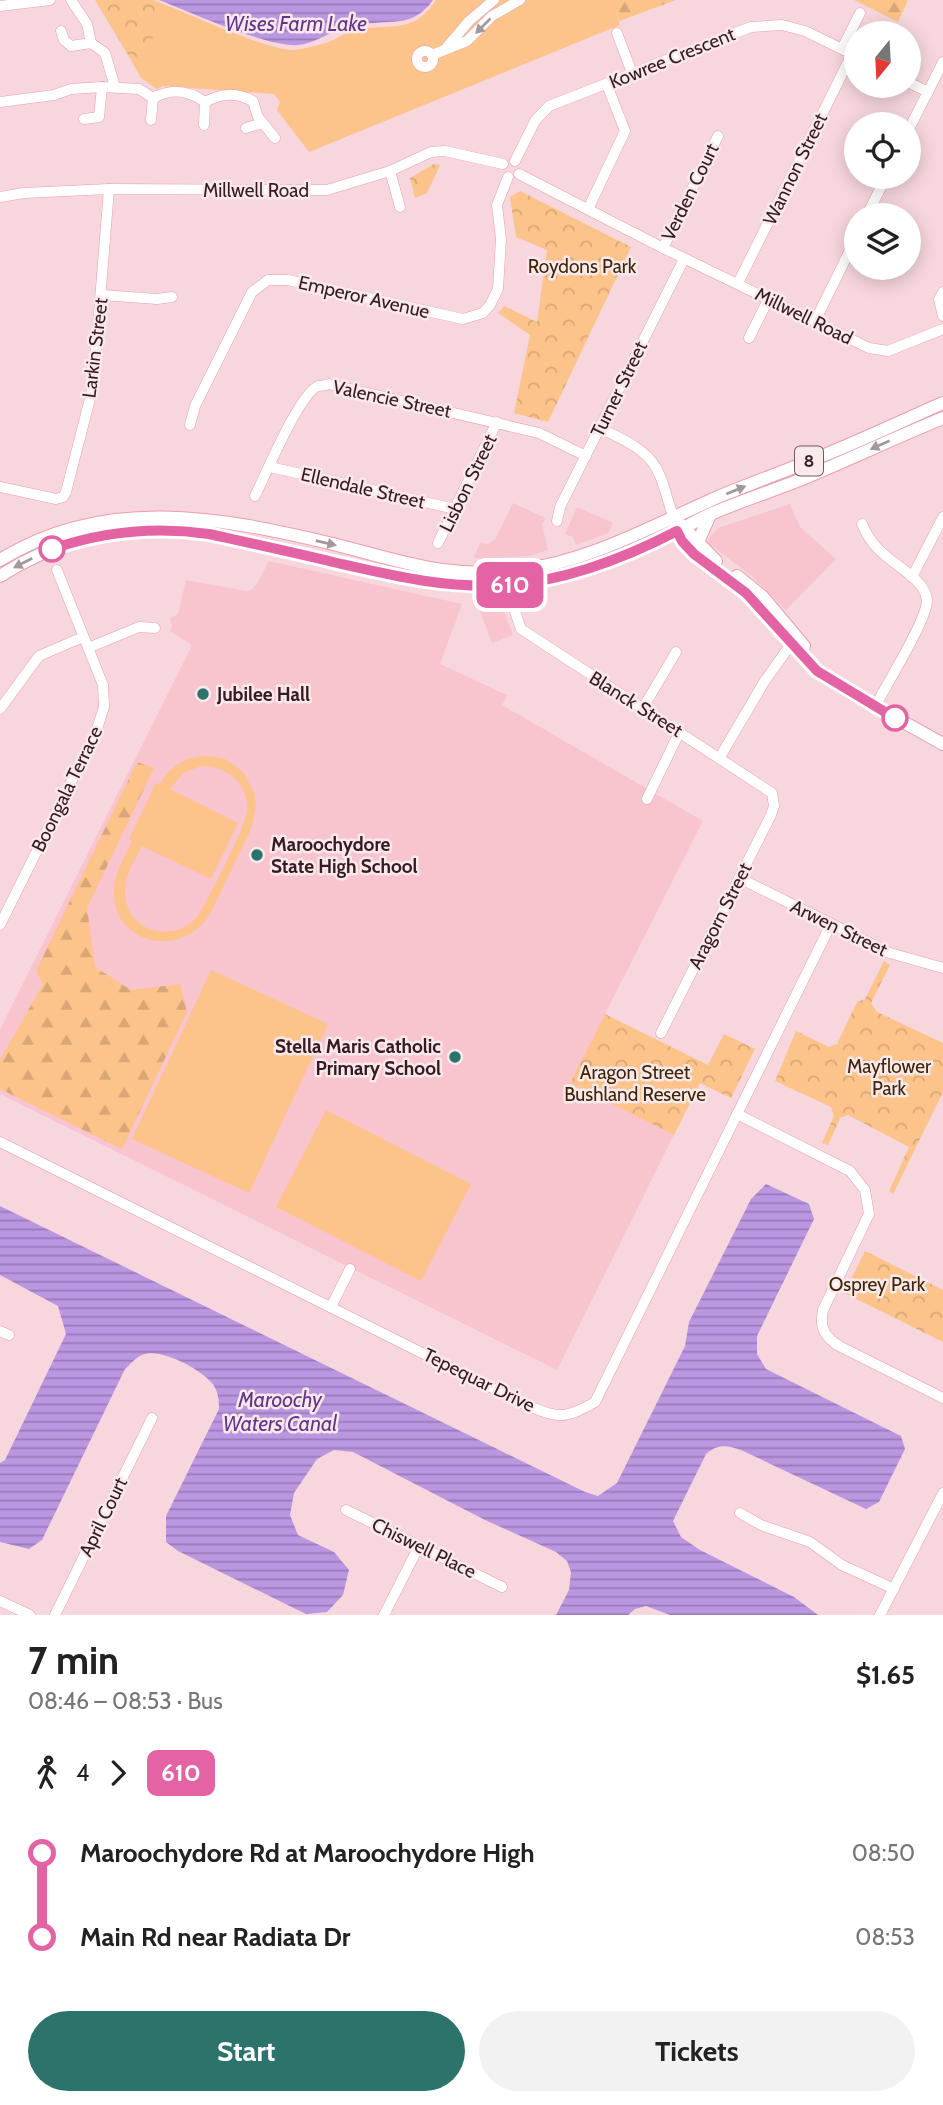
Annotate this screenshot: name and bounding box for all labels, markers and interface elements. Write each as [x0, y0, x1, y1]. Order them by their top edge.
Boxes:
water label: Wises Farm Lake [225, 11, 367, 36]
one-way arrow [475, 17, 491, 34]
north arrow [844, 21, 920, 98]
map controls [844, 21, 921, 280]
street label: Kowree Crescent [606, 22, 739, 94]
street label: Wannon Street [758, 109, 832, 229]
button: locate [844, 112, 921, 189]
street label: Verden Court [657, 139, 724, 244]
street label: Millwell Road [203, 179, 309, 202]
button: layers [844, 203, 921, 280]
park label: Roydons Park [528, 255, 637, 278]
street label: Emperor Avenue [296, 271, 432, 323]
street label: Millwell Road [751, 282, 857, 350]
street label: Larkin Street [77, 296, 113, 399]
street label: Turner Street [586, 337, 652, 441]
street label: Valencie Street [331, 375, 454, 423]
street label: Lisbon Street [434, 430, 502, 536]
one-way arrow [870, 440, 891, 451]
road number: 8 [795, 447, 823, 476]
street label: Ellendale Street [299, 463, 428, 514]
one-way arrow [726, 485, 747, 496]
unlabelled marker [39, 536, 65, 562]
one-way arrow [315, 537, 337, 548]
one-way arrow [13, 557, 33, 568]
line badge: 610 [470, 562, 550, 608]
text: 610 [490, 570, 530, 599]
street label: Blanck Street [585, 666, 687, 742]
place label: Jubilee Hall [216, 683, 310, 706]
marker: Jubilee Hall [195, 686, 211, 702]
unlabelled marker [882, 705, 908, 731]
street label: Boongala Terrace [27, 722, 107, 856]
place label: Maroochydore State High School [271, 833, 418, 878]
marker: Maroochydore State High School [249, 847, 265, 863]
street label: Aragorn Street [683, 858, 757, 973]
street label: Arwen Street [787, 895, 892, 962]
place label: Stella Maris Catholic Primary School [275, 1035, 441, 1080]
marker: Stella Maris Catholic Primary School [447, 1049, 463, 1065]
park label: Mayflower Park [847, 1055, 931, 1100]
park label: Aragon Street Bushland Reserve [564, 1061, 706, 1106]
park label: Osprey Park [829, 1273, 926, 1296]
street label: Tepequar Drive [419, 1343, 539, 1417]
water label: Maroochy Waters Canal [223, 1387, 337, 1436]
street label: April Court [74, 1473, 132, 1560]
street label: Chiswell Place [368, 1513, 480, 1583]
text: 7 min [28, 1637, 119, 1684]
text: $1.65 [856, 1659, 915, 1691]
text: 08:46 – 08:53 · Bus [28, 1687, 223, 1715]
icon: walk [28, 1754, 66, 1792]
icon: forward [99, 1754, 137, 1792]
text: 610 [161, 1758, 201, 1787]
text: 4 [76, 1759, 89, 1787]
text: Maroochydore Rd at Maroochydore High [80, 1837, 535, 1869]
text: 08:50 [852, 1839, 915, 1867]
text: Main Rd near Radiata Dr [80, 1921, 350, 1953]
text: 08:53 [855, 1923, 915, 1951]
button: Start [28, 2011, 465, 2091]
button: Tickets [479, 2011, 915, 2091]

